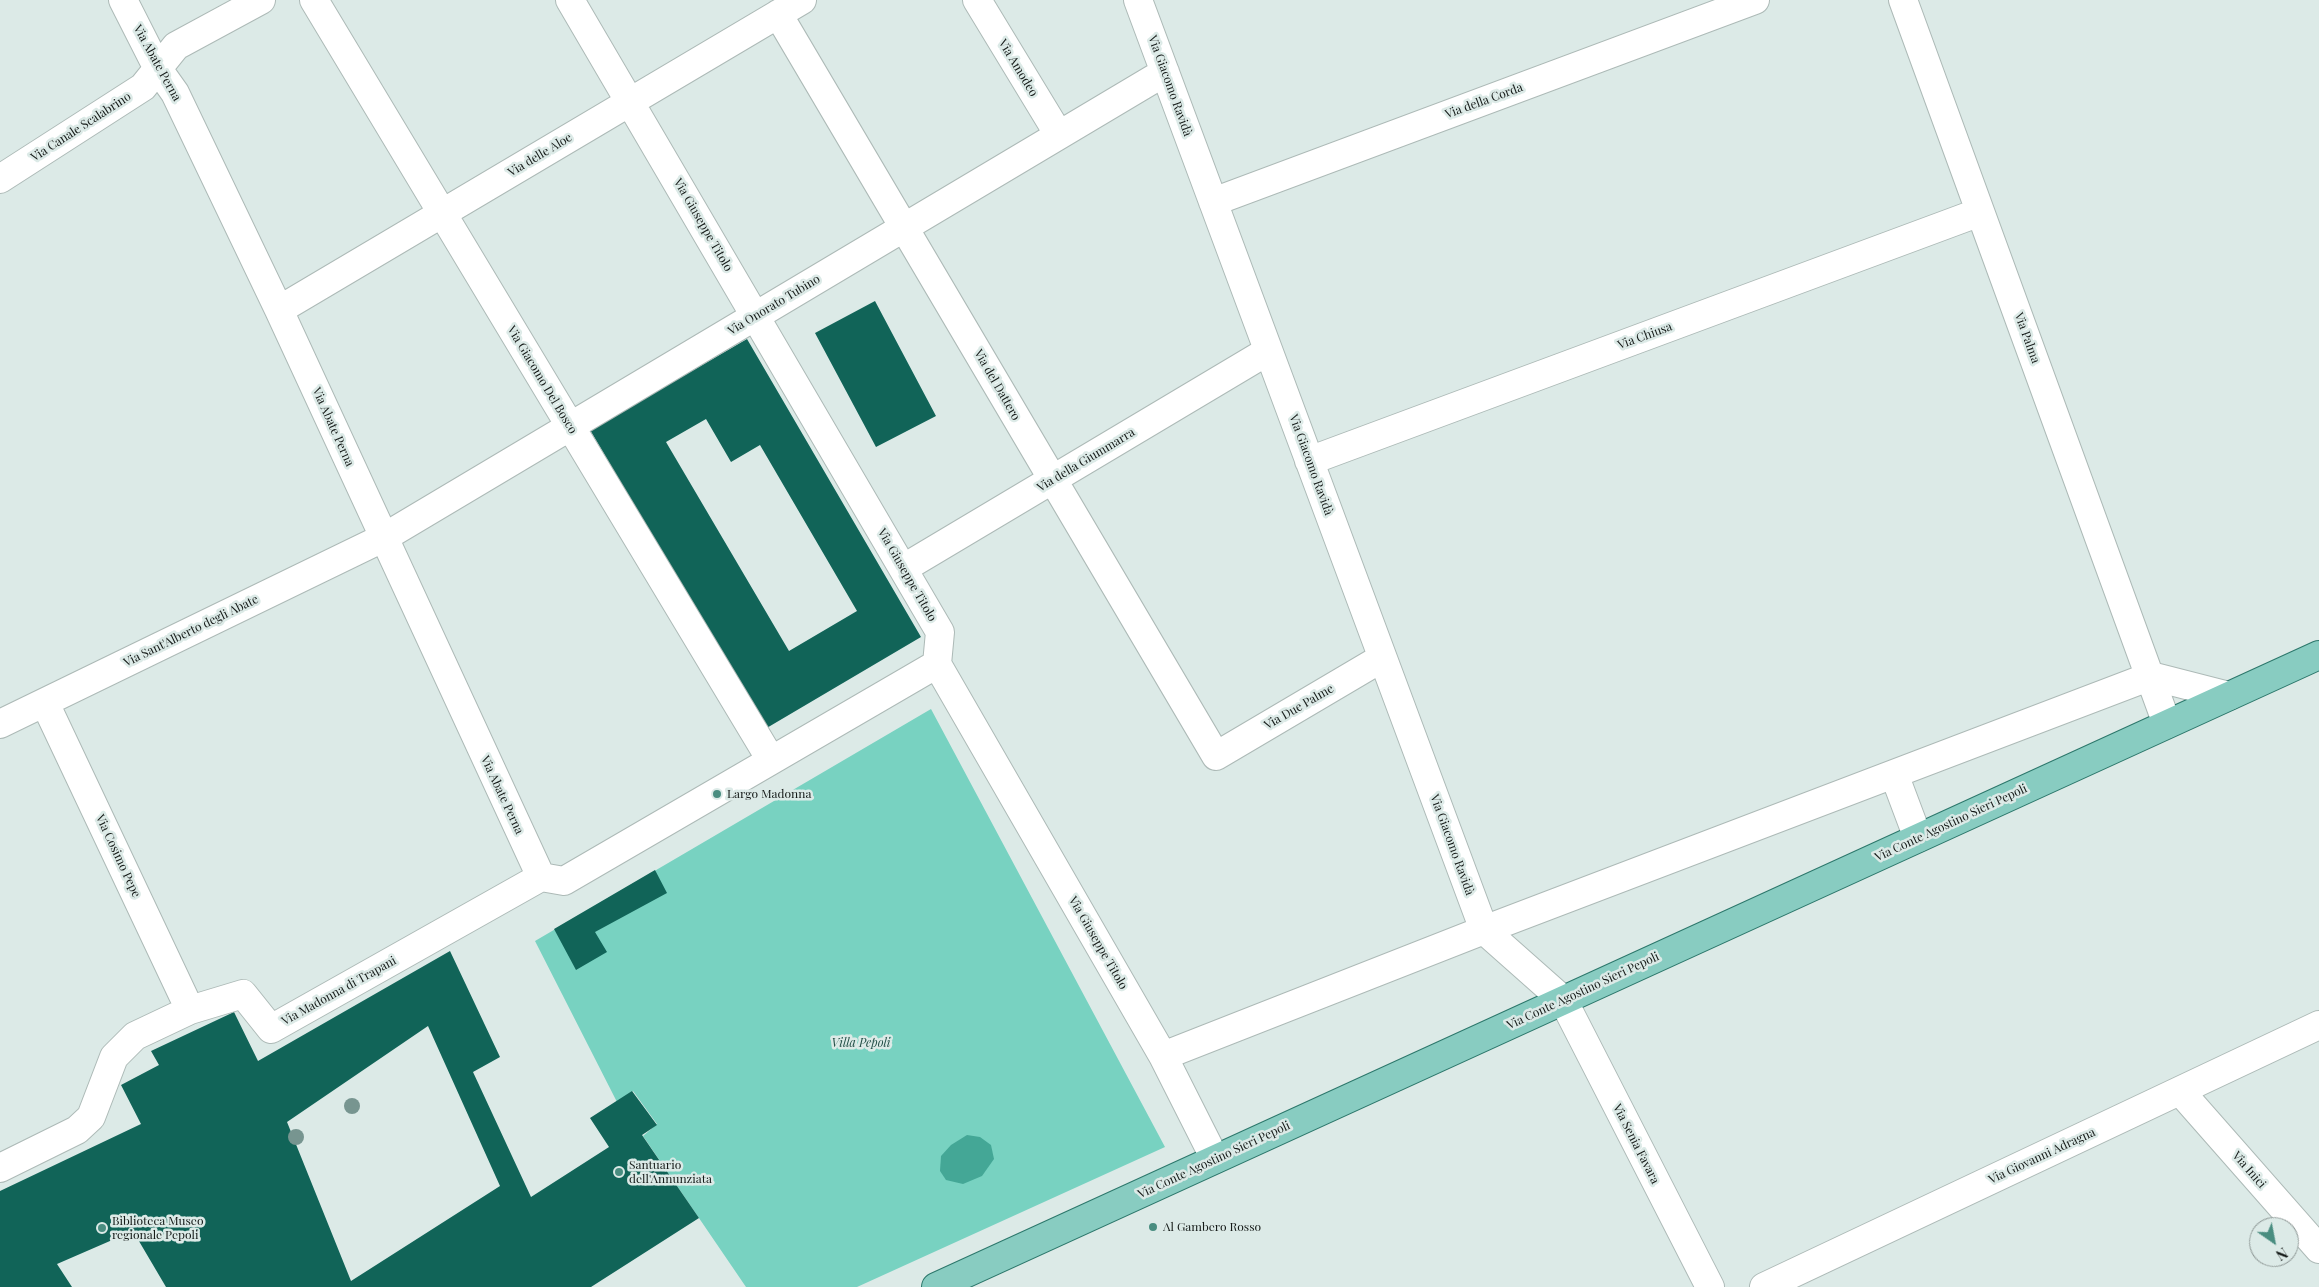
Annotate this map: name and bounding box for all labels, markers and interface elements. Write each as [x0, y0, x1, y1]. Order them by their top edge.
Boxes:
street label: Via Abate Perna [130, 22, 184, 104]
street label: Via Giacomo Ravidà [1145, 34, 1195, 138]
street label: Via Amodeo [995, 37, 1041, 99]
street label: Via della Corda [1443, 80, 1525, 122]
street label: Via Canale Scalabrino [28, 89, 134, 165]
street label: Via delle Aloe [505, 130, 575, 180]
street label: Via Giuseppe Titolo [671, 176, 735, 274]
street label: Via Onorato Tubino [725, 272, 823, 338]
street label: Via Palma [2011, 311, 2043, 365]
street label: Via Chiusa [1616, 320, 1674, 352]
street label: Via Giacomo Del Bosco [504, 323, 580, 437]
street label: Via del Dattero [971, 347, 1023, 423]
street label: Via Abate Perna [309, 385, 357, 469]
street label: Via Giacomo Ravidà [1286, 413, 1336, 517]
street label: Via della Giummarra [1035, 425, 1137, 495]
street label: Via Giuseppe Titolo [875, 526, 939, 624]
street label: Via Sant'Alberto degli Abate [121, 592, 261, 670]
street label: Via Due Palme [1262, 681, 1336, 733]
street label: Via Abate Perna [478, 754, 526, 836]
street label: Via Conte Agostino Sieri Pepoli [1873, 781, 2029, 865]
place label: Largo Madonna [727, 787, 811, 801]
marker: Largo Madonna [711, 788, 723, 800]
street label: Via Giacomo Ravidà [1427, 793, 1477, 897]
street label: Via Cosimo Pepe [93, 812, 143, 900]
street label: Via Giuseppe Titolo [1066, 894, 1130, 992]
street label: Via Conte Agostino Sieri Pepoli [1505, 949, 1661, 1033]
street label: Via Madonna di Trapani [279, 953, 399, 1029]
park label: Villa Pepoli [832, 1036, 890, 1050]
street label: Via Senia Favara [1610, 1102, 1662, 1186]
street label: Via Conte Agostino Sieri Pepoli [1136, 1118, 1292, 1202]
street label: Via Giovanni Adragna [1986, 1125, 2098, 1187]
street label: Via Inici [2229, 1149, 2269, 1191]
place label: Santuario dell'Annunziata [629, 1158, 712, 1186]
marker: Santuario dell'Annunziata [613, 1166, 625, 1178]
place label: Biblioteca Museo regionale Pepoli [112, 1214, 204, 1242]
north arrow [2249, 1217, 2299, 1267]
place label: Al Gambero Rosso [1163, 1220, 1261, 1234]
marker: Al Gambero Rosso [1147, 1221, 1159, 1233]
marker: Biblioteca Museo regionale Pepoli [96, 1222, 108, 1234]
text: N [2272, 1243, 2291, 1265]

